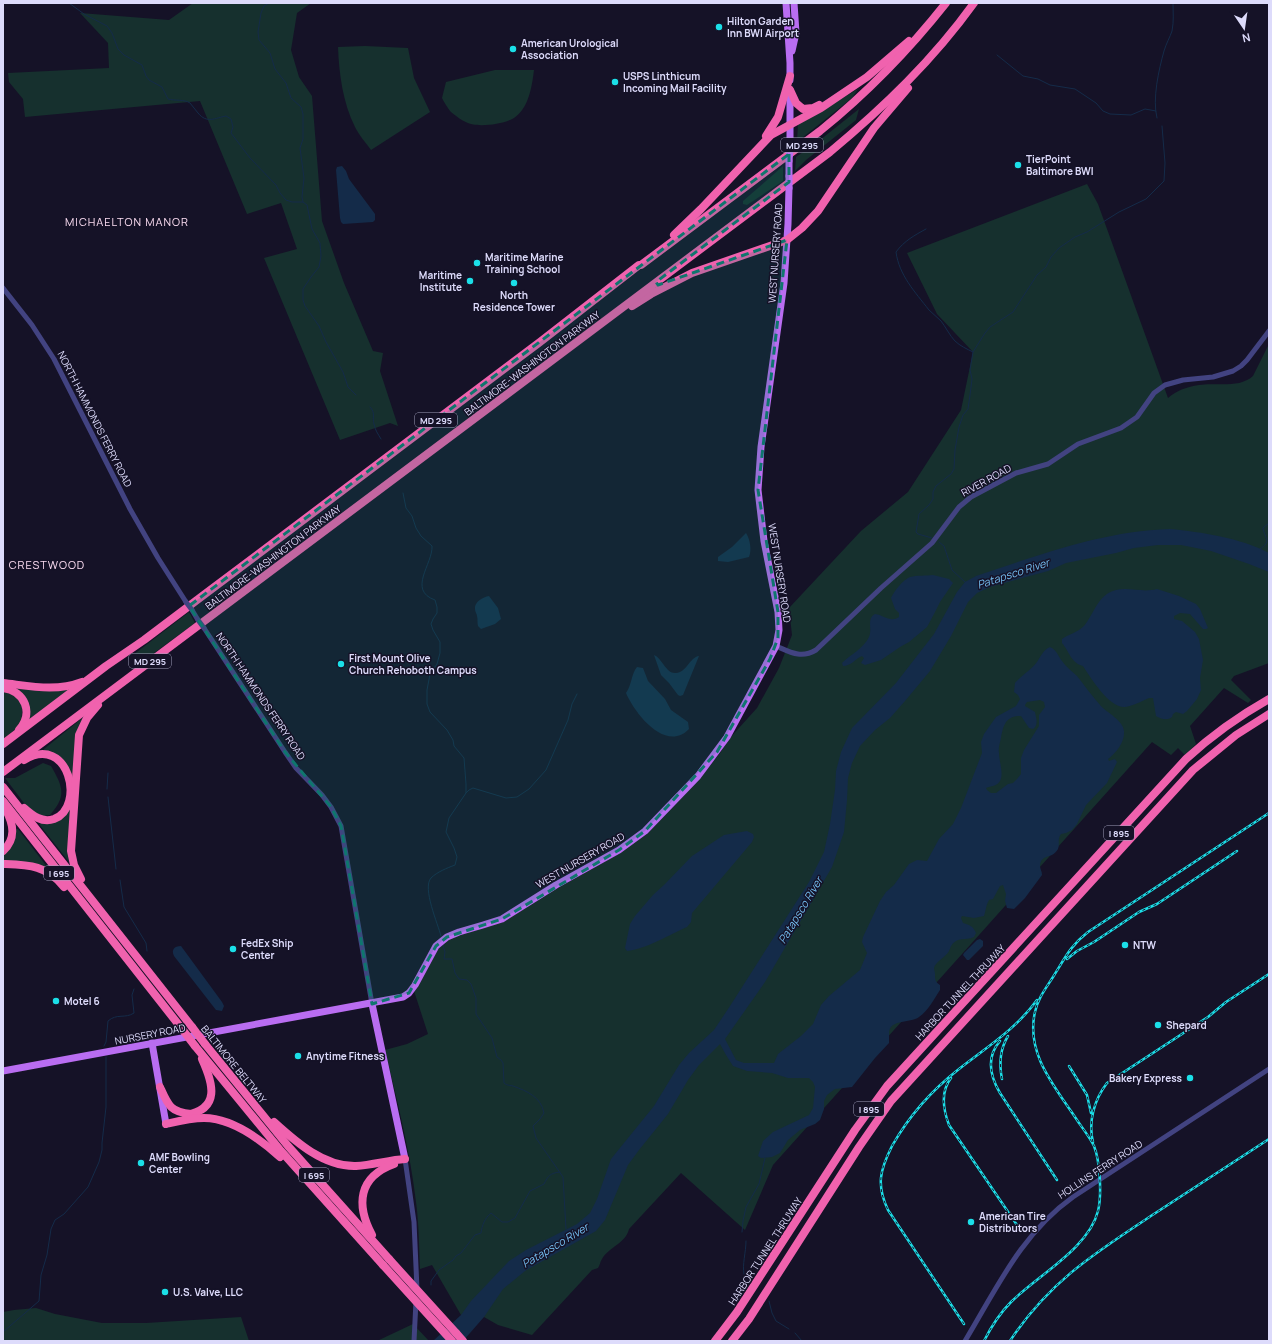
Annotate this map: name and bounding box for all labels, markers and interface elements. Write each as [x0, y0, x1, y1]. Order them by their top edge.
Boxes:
north arrow [1224, 8, 1264, 48]
place label: Hilton Garden Inn BWI Airport [727, 14, 799, 40]
marker: Hilton Garden Inn BWI Airport [714, 22, 724, 32]
text: N [1241, 30, 1252, 46]
place label: American Urological Association [521, 36, 619, 62]
marker: American Urological Association [508, 44, 518, 54]
place label: USPS Linthicum Incoming Mail Facility [623, 69, 727, 95]
marker: USPS Linthicum Incoming Mail Facility [610, 77, 620, 87]
road number: MD 295 [781, 138, 823, 152]
place label: TierPoint Baltimore BWI [1026, 152, 1094, 178]
marker: TierPoint Baltimore BWI [1013, 160, 1023, 170]
street label: WEST NURSERY ROAD [765, 202, 786, 304]
district label: MICHAELTON MANOR [65, 214, 189, 229]
place label: Maritime Marine Training School [485, 250, 563, 276]
marker: Maritime Marine Training School [472, 258, 482, 268]
place label: Maritime Institute [419, 268, 462, 294]
marker: Maritime Institute [465, 276, 475, 286]
marker: North Residence Tower [509, 278, 519, 288]
place label: North Residence Tower [473, 288, 555, 314]
street label: BALTIMORE-WASHINGTON PARKWAY [461, 307, 603, 419]
street label: NORTH HAMMONDS FERRY ROAD [55, 349, 136, 490]
road number: MD 295 [415, 413, 457, 427]
street label: RIVER ROAD [959, 460, 1014, 499]
street label: BALTIMORE-WASHINGTON PARKWAY [202, 501, 344, 613]
street label: WEST NURSERY ROAD [765, 522, 795, 624]
water label: Patapsco River [975, 554, 1053, 592]
district label: CRESTWOOD [9, 557, 85, 572]
street label: NORTH HAMMONDS FERRY ROAD [213, 630, 309, 763]
place label: First Mount Olive Church Rehoboth Campus [349, 651, 477, 677]
road number: MD 295 [129, 654, 171, 668]
marker: First Mount Olive Church Rehoboth Campus [336, 659, 346, 669]
road number: I 895 [1104, 826, 1134, 840]
street label: WEST NURSERY ROAD [533, 829, 627, 891]
road number: I 695 [44, 866, 74, 880]
water label: Patapsco River [774, 872, 827, 946]
place label: FedEx Ship Center [241, 936, 293, 962]
place label: NTW [1133, 938, 1156, 952]
marker: NTW [1120, 940, 1130, 950]
street label: HARBOR TUNNEL THRUWAY [912, 941, 1008, 1043]
marker: FedEx Ship Center [228, 944, 238, 954]
place label: Motel 6 [64, 994, 100, 1008]
marker: Motel 6 [51, 996, 61, 1006]
place label: Shepard [1166, 1018, 1207, 1032]
street label: NURSERY ROAD [113, 1020, 187, 1048]
marker: Shepard [1153, 1020, 1163, 1030]
street label: BALTIMORE BELTWAY [198, 1022, 270, 1106]
place label: Anytime Fitness [306, 1049, 385, 1063]
marker: Anytime Fitness [293, 1051, 303, 1061]
place label: Bakery Express [1109, 1071, 1183, 1085]
marker: Bakery Express [1185, 1073, 1195, 1083]
road number: I 895 [854, 1102, 884, 1116]
street label: HOLLINS FERRY ROAD [1055, 1136, 1145, 1202]
place label: AMF Bowling Center [149, 1150, 210, 1176]
marker: AMF Bowling Center [136, 1158, 146, 1168]
road number: I 695 [299, 1168, 329, 1182]
street label: HARBOR TUNNEL THRUWAY [725, 1194, 805, 1308]
place label: American Tire Distributors [979, 1209, 1046, 1235]
marker: American Tire Distributors [966, 1217, 976, 1227]
water label: Patapsco River [519, 1218, 593, 1271]
place label: U.S. Valve, LLC [173, 1285, 243, 1299]
marker: U.S. Valve, LLC [160, 1287, 170, 1297]

